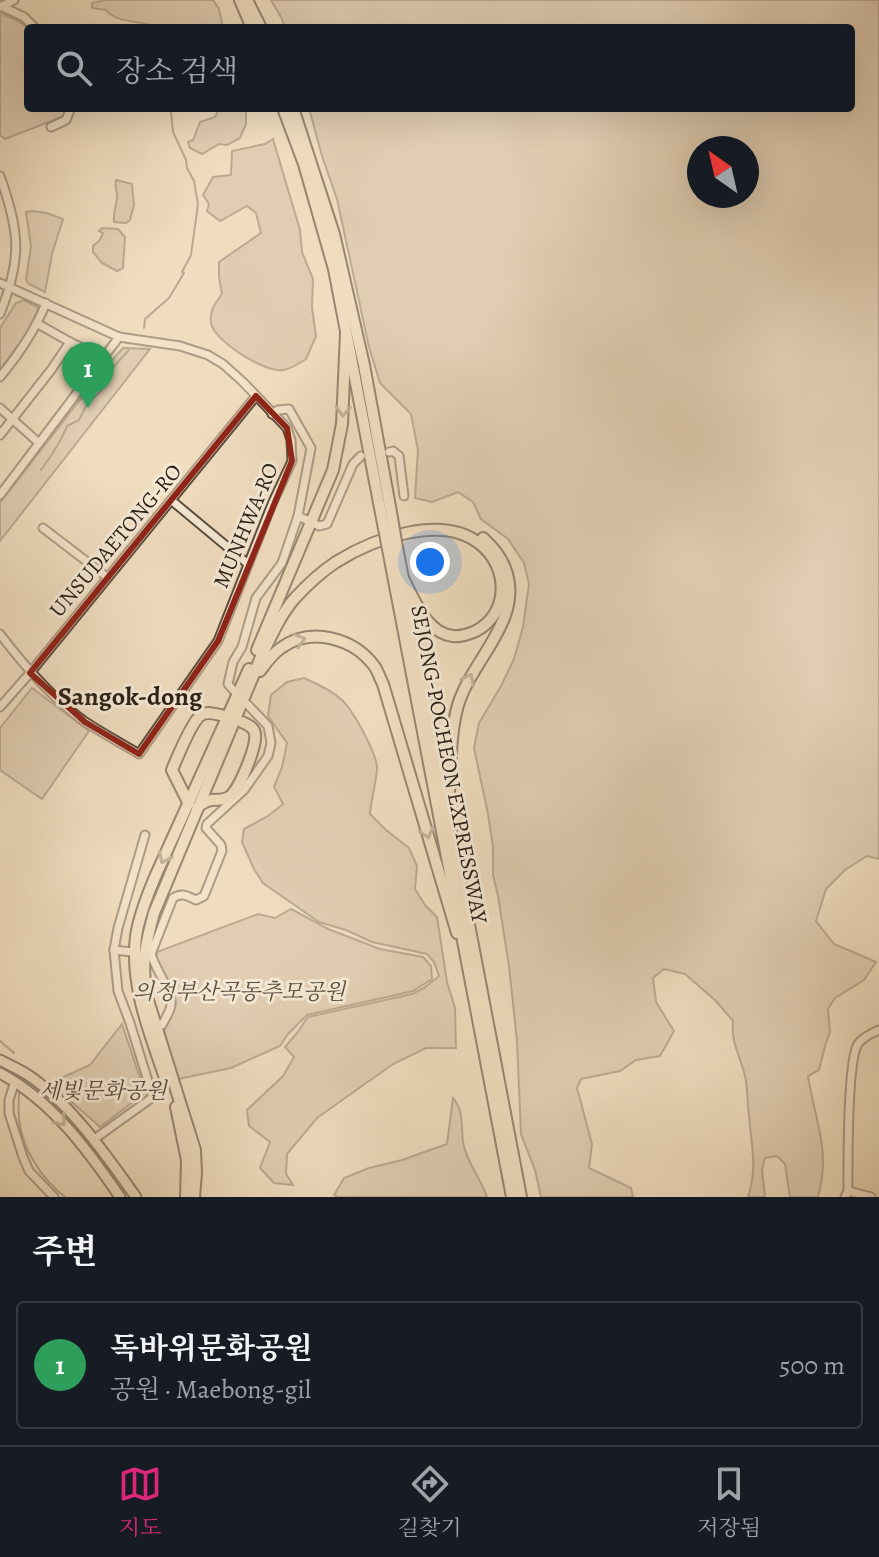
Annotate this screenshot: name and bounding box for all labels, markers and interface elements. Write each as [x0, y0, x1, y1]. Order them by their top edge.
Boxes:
search box [24, 24, 855, 112]
icon: search [52, 46, 96, 90]
text: 장소 검색 [116, 51, 238, 91]
north arrow [687, 136, 759, 208]
pin: 1 [62, 342, 114, 408]
one-way arrow [334, 405, 351, 418]
street label: UNSUDAETONG-RO [43, 457, 189, 624]
street label: MUNHWA-RO [206, 458, 286, 593]
your location [410, 542, 450, 582]
street label: SEJONG-POCHEON EXPRESSWAY [403, 602, 495, 927]
one-way arrow [293, 633, 306, 650]
one-way arrow [460, 673, 475, 688]
district label: Sangok-dong [58, 679, 203, 714]
one-way arrow [418, 826, 434, 840]
one-way arrow [158, 850, 174, 865]
park label: 의정부산곡동추모공원 [133, 977, 347, 1007]
park label: 세빛문화공원 [39, 1076, 169, 1106]
one-way arrow [51, 1112, 66, 1127]
text: 주변 [32, 1228, 98, 1275]
text: 독바위문화공원 [110, 1328, 313, 1368]
text: 1 [55, 1348, 65, 1383]
text: 500 m [779, 1348, 845, 1383]
text: 공원 · Maebong-gil [110, 1372, 311, 1407]
tab: 지도 [118, 1462, 162, 1543]
tab: 길찾기 [398, 1462, 461, 1543]
tab: 저장됨 [697, 1462, 761, 1543]

